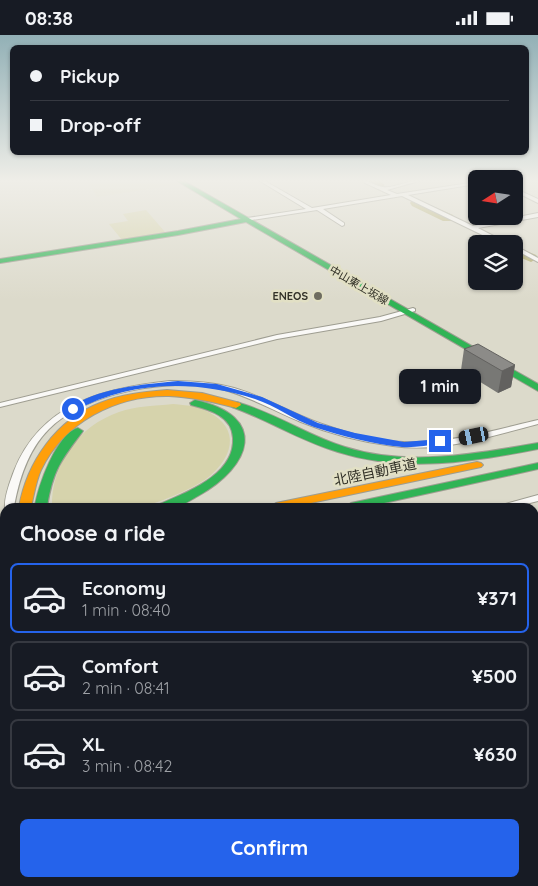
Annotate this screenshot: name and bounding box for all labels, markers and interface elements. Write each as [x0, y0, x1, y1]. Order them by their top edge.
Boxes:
text: 08:38 [25, 6, 73, 30]
text: Pickup [60, 64, 120, 88]
text: Drop-off [60, 113, 141, 137]
north arrow [468, 170, 522, 225]
map controls [468, 170, 523, 290]
button: layers [468, 235, 523, 290]
street label: 中山東上坂線 [327, 262, 391, 308]
place label: ENEOS [272, 289, 308, 303]
marker: ENEOS [312, 290, 324, 302]
callout: 1 min [399, 369, 481, 403]
text: 1 min [421, 376, 459, 396]
route start [62, 398, 84, 420]
car [457, 426, 490, 446]
route end [429, 430, 451, 452]
street label: 北陸自動車道 [332, 454, 418, 490]
text: Choose a ride [20, 519, 165, 547]
icon: car [22, 576, 67, 621]
text: Economy [82, 576, 166, 600]
text: ¥371 [477, 586, 517, 610]
text: 1 min · 08:40 [82, 600, 171, 620]
icon: car [22, 654, 67, 699]
text: Comfort [82, 654, 159, 678]
text: ¥500 [471, 664, 517, 688]
text: 2 min · 08:41 [82, 678, 170, 698]
icon: car [22, 732, 67, 777]
text: XL [82, 732, 105, 756]
text: ¥630 [473, 742, 517, 766]
text: 3 min · 08:42 [82, 756, 172, 776]
button: Confirm [20, 819, 519, 877]

